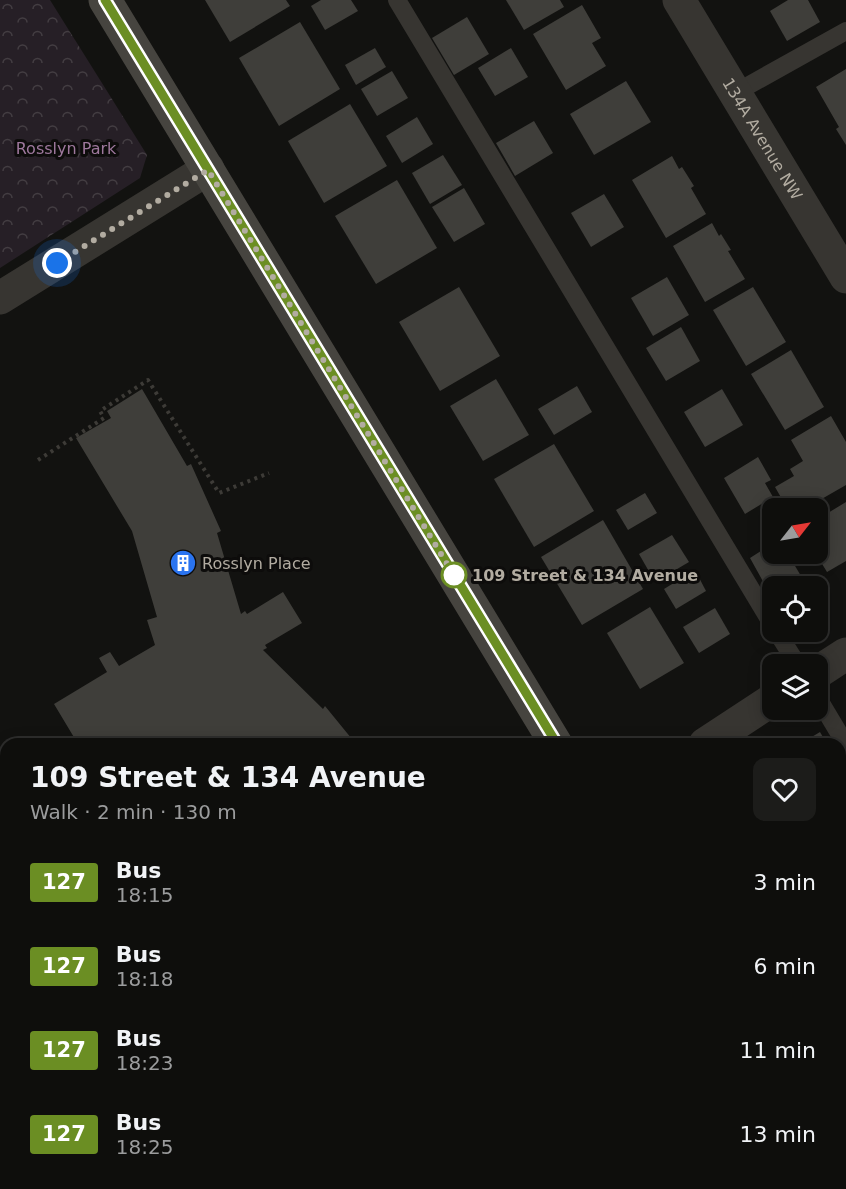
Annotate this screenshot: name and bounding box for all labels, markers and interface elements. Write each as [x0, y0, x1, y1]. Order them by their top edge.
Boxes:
street label: 134A Avenue NW [718, 75, 806, 204]
park label: Rosslyn Park [16, 139, 117, 158]
your location [42, 248, 72, 278]
north arrow [762, 498, 828, 564]
map controls [762, 498, 828, 720]
building icon: Rosslyn Place [168, 548, 198, 578]
place label: Rosslyn Place [202, 554, 311, 573]
marker: 109 Street & 134 Avenue [441, 562, 467, 588]
place label: 109 Street & 134 Avenue [472, 566, 698, 585]
button: locate [762, 576, 828, 642]
button: layers [762, 654, 828, 720]
button: heart [753, 758, 816, 821]
text: 109 Street & 134 Avenue [30, 761, 426, 794]
text: Walk · 2 min · 130 m [30, 800, 237, 824]
text: Bus [116, 858, 161, 883]
text: 127 [42, 870, 86, 894]
text: 3 min [754, 870, 816, 895]
text: 18:15 [116, 883, 173, 907]
text: Bus [116, 942, 161, 967]
text: 127 [42, 954, 86, 978]
text: 6 min [754, 954, 816, 979]
text: 18:18 [116, 967, 173, 991]
text: Bus [116, 1026, 161, 1051]
text: 127 [42, 1038, 86, 1062]
text: 11 min [740, 1038, 816, 1063]
text: 18:23 [116, 1051, 173, 1075]
text: Bus [116, 1110, 161, 1135]
text: 127 [42, 1122, 86, 1146]
text: 13 min [740, 1122, 816, 1147]
text: 18:25 [116, 1135, 173, 1159]

